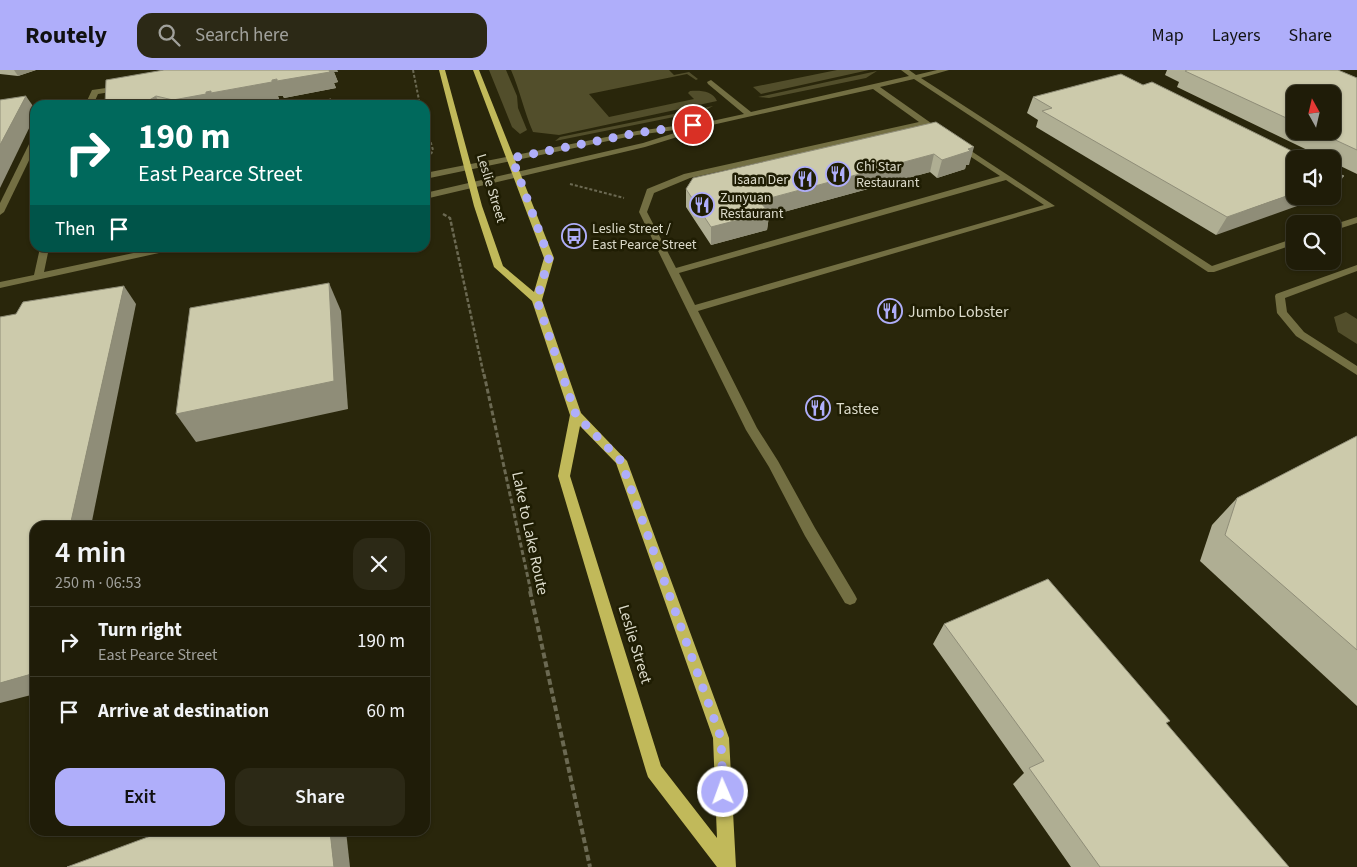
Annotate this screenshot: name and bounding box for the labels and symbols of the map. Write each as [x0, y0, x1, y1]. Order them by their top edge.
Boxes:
north arrow [1286, 85, 1341, 140]
pin [672, 104, 714, 146]
street label: Leslie Street [471, 151, 511, 226]
place label: Chi Star Restaurant [856, 157, 920, 193]
restaurant icon: Chi Star Restaurant [825, 161, 851, 187]
restaurant icon: Isaan Der [792, 166, 818, 192]
place label: Isaan Der [733, 170, 788, 190]
place label: Zunyuan Restaurant [720, 188, 784, 224]
restaurant icon: Zunyuan Restaurant [689, 192, 715, 218]
place label: Leslie Street / East Pearce Street [592, 219, 697, 255]
bus stop icon: Leslie Street / East Pearce Street [561, 223, 587, 249]
restaurant icon: Jumbo Lobster [877, 298, 903, 324]
place label: Jumbo Lobster [908, 301, 1009, 323]
restaurant icon: Tastee [805, 395, 831, 421]
place label: Tastee [836, 398, 879, 420]
street label: Lake to Lake Route [506, 469, 554, 597]
street label: Leslie Street [613, 602, 658, 687]
position arrow [696, 765, 748, 817]

